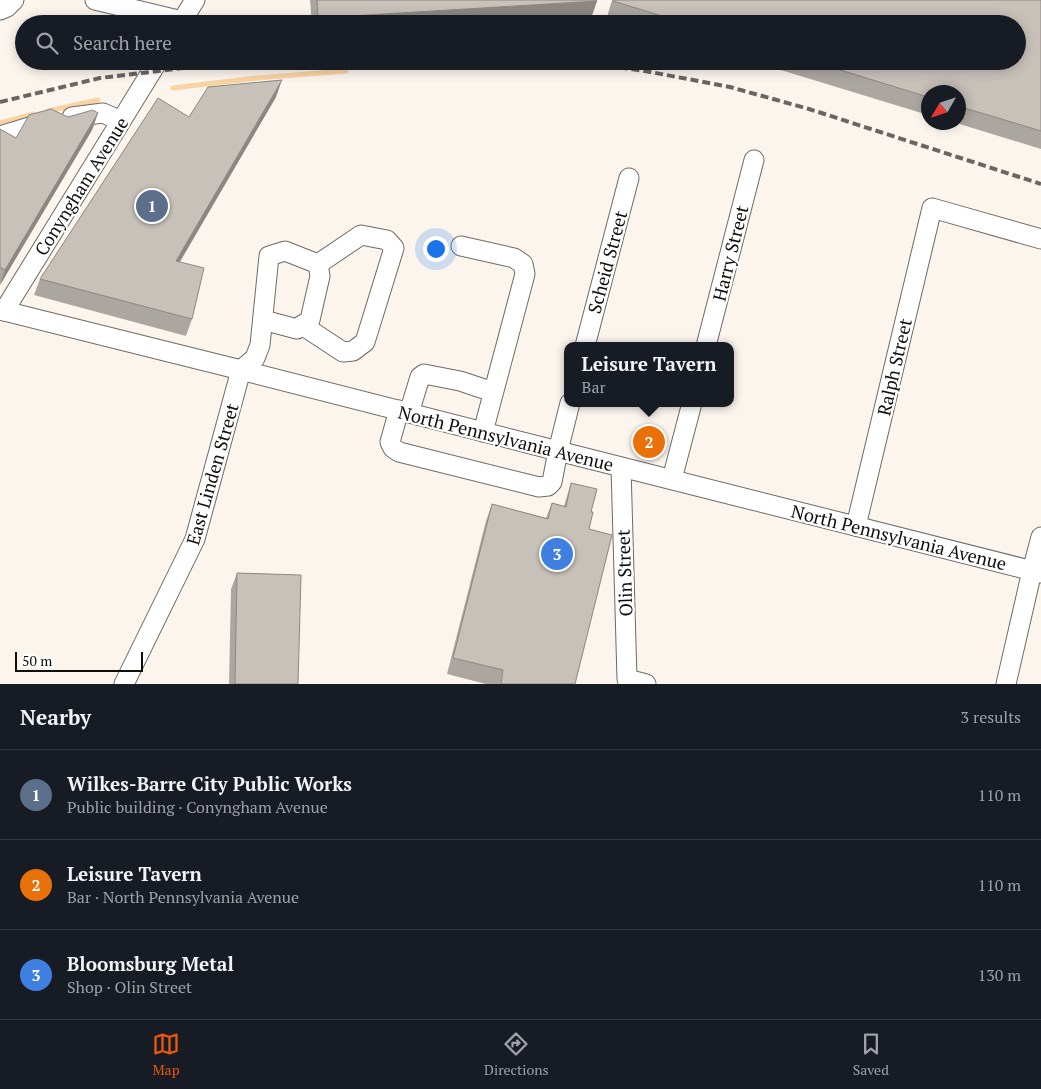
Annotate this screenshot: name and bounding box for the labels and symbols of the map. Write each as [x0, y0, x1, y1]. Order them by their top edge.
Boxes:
north arrow [921, 85, 966, 130]
street label: Conyngham Avenue [29, 112, 133, 260]
pin: 1 [136, 187, 168, 225]
street label: Harry Street [707, 202, 754, 303]
street label: Scheid Street [582, 208, 632, 316]
your location [423, 236, 449, 262]
street label: Ralph Street [871, 316, 917, 418]
street label: East Linden Street [180, 400, 244, 548]
street label: North Pennsylvania Avenue [396, 400, 616, 476]
pin: 2 [633, 423, 665, 461]
street label: North Pennsylvania Avenue [789, 499, 1009, 575]
street label: Olin Street [610, 529, 638, 617]
pin: 3 [541, 535, 573, 573]
scale bar [15, 649, 142, 672]

